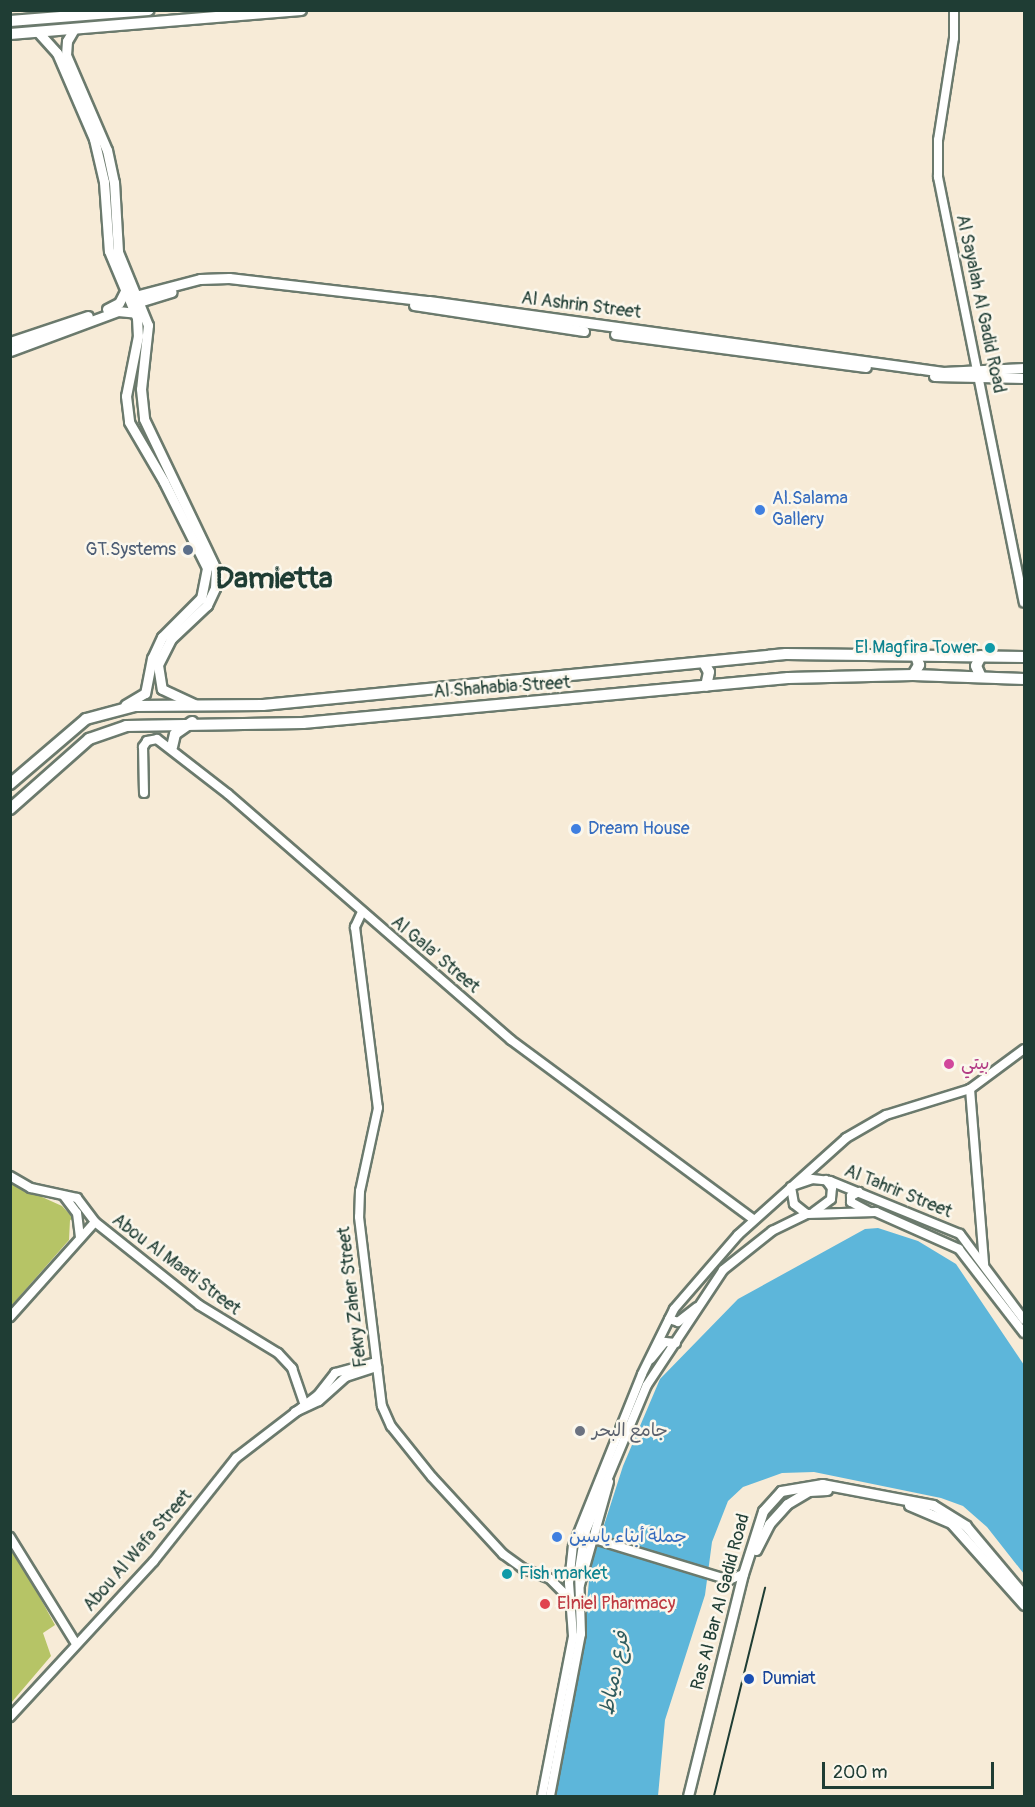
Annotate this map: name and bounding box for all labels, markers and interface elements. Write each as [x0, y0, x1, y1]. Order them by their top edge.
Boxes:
street label: Al Sayalah Al Gadid Road [951, 213, 1009, 395]
street label: Al Ashrin Street [520, 288, 642, 324]
place label: Al.Salama Gallery [772, 489, 848, 532]
marker: Al.Salama Gallery [753, 503, 767, 517]
place label: GT.Systems [85, 539, 176, 561]
marker: GT.Systems [181, 543, 195, 557]
district label: Damietta [215, 561, 333, 597]
place label: El Magfira Tower [855, 637, 978, 659]
marker: El Magfira Tower [983, 641, 997, 655]
street label: Al Shahabia Street [433, 672, 571, 704]
place label: Dream House [588, 818, 690, 840]
marker: Dream House [569, 822, 583, 836]
street label: Al Gala' Street [386, 912, 484, 998]
place label: بيتي [961, 1053, 990, 1075]
marker: بيتي [942, 1057, 956, 1071]
street label: Al Tahrir Street [841, 1161, 955, 1223]
street label: Abou Al Maati Street [107, 1210, 245, 1320]
street label: Fekry Zaher Street [334, 1225, 372, 1369]
place label: جامع البحر [592, 1420, 668, 1442]
marker: جامع البحر [573, 1424, 587, 1438]
street label: Abou Al Wafa Street [79, 1486, 197, 1616]
street label: Ras Al Bar Al Gadid Road [687, 1511, 755, 1693]
place label: جملة أبناء ياسين [569, 1526, 687, 1548]
marker: جملة أبناء ياسين [550, 1530, 564, 1544]
place label: Fish market [519, 1563, 608, 1585]
marker: Fish market [500, 1567, 514, 1581]
place label: Elniel Pharmacy [557, 1593, 675, 1615]
marker: Elniel Pharmacy [538, 1597, 552, 1611]
water label: فرع دمياط [594, 1629, 634, 1717]
place label: Dumiat [762, 1668, 816, 1690]
marker: Dumiat [740, 1670, 758, 1688]
scale bar [825, 1750, 998, 1788]
text: 200 m [833, 1761, 888, 1784]

